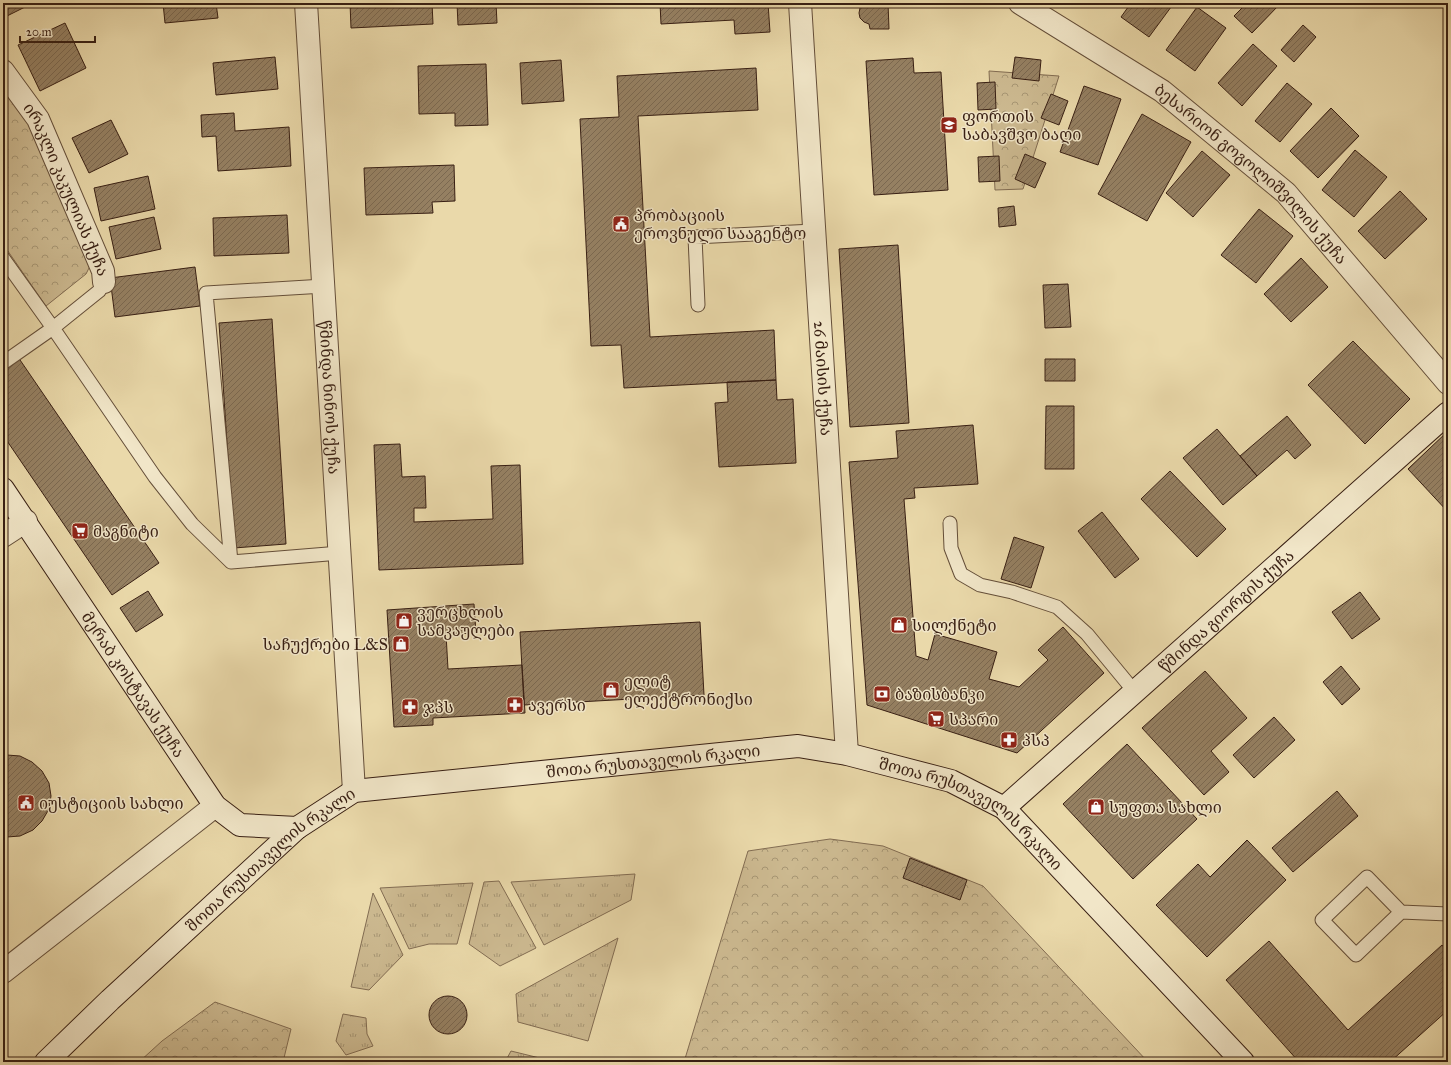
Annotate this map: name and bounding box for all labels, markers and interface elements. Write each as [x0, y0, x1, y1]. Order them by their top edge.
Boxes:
scale bar [20, 18, 95, 44]
text: 20 m [26, 25, 52, 39]
street label: ბესარიონ გოგოლიშვილის ქუჩა [1151, 80, 1351, 268]
street label: ირაკლი კაკულიას ქუჩა [19, 99, 113, 279]
place label: ფორთის საბავშვო ბაღი [962, 107, 1081, 144]
school or university icon: ფორთის საბავშვო ბაღი [939, 115, 959, 135]
place label: პრობაციის ეროვნული სააგენტო [634, 206, 806, 243]
public building icon: პრობაციის ეროვნული სააგენტო [611, 214, 631, 234]
street label: წმინდა ნინოს ქუჩა [315, 320, 344, 475]
street label: 26 მაისის ქუჩა [810, 320, 836, 436]
supermarket icon: მაგნიტი [70, 521, 90, 541]
place label: მაგნიტი [93, 522, 159, 541]
street label: წმინდა გიორგის ქუჩა [1155, 546, 1298, 676]
place label: ვერცხლის სამკაულები [417, 603, 515, 640]
street label: მერაბ კოსტავას ქუჩა [78, 608, 189, 761]
shop icon: ვერცხლის სამკაულები [394, 611, 414, 631]
shop icon: სილქნეტი [889, 615, 909, 635]
place label: სილქნეტი [912, 616, 997, 635]
shop icon: საჩუქრები L&S [391, 634, 411, 654]
place label: საჩუქრები L&S [263, 635, 388, 654]
place label: ელიტ ელექტრონიქსი [624, 672, 753, 709]
shop icon: ელიტ ელექტრონიქსი [601, 680, 621, 700]
bank icon: ბაზისბანკი [872, 684, 892, 704]
place label: ბაზისბანკი [895, 685, 985, 704]
pharmacy icon: ავერსი [505, 695, 525, 715]
place label: ავერსი [528, 696, 586, 715]
pharmacy icon: ჯპს [400, 697, 420, 717]
place label: ჯპს [423, 698, 454, 717]
supermarket icon: სპარი [926, 709, 946, 729]
place label: სპარი [949, 710, 998, 729]
pharmacy icon: პსპ [999, 730, 1019, 750]
place label: პსპ [1022, 731, 1050, 750]
street label: შოთა რუსთაველის რკალი [545, 741, 761, 781]
street label: შოთა რუსთაველის რკალი [877, 754, 1066, 874]
street label: შოთა რუსთაველის რკალი [182, 784, 359, 935]
public building icon: იუსტიციის სახლი [16, 793, 36, 813]
place label: იუსტიციის სახლი [39, 794, 184, 813]
shop icon: სუფთა სახლი [1086, 797, 1106, 817]
place label: სუფთა სახლი [1109, 798, 1222, 817]

